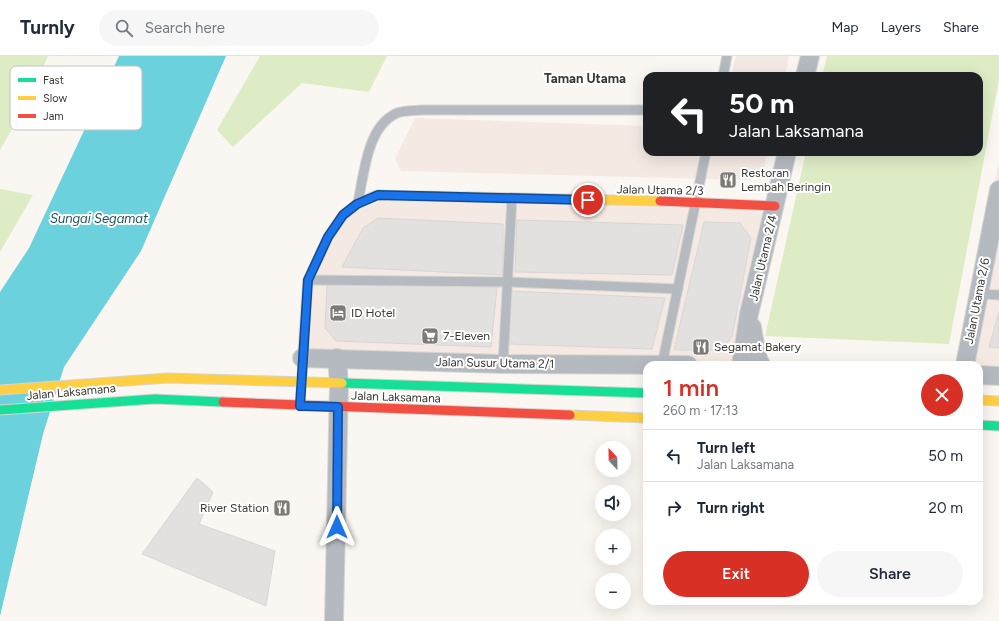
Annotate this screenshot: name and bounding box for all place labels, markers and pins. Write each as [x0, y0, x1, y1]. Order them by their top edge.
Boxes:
place label: Restoran Lembah Beringin [741, 166, 831, 194]
restaurant icon: Restoran Lembah Beringin [718, 170, 738, 190]
pin [571, 183, 605, 217]
hotel icon: ID Hotel [328, 303, 348, 323]
place label: ID Hotel [351, 306, 395, 320]
supermarket icon: 7-Eleven [420, 326, 440, 346]
place label: 7-Eleven [443, 329, 490, 343]
restaurant icon: Segamat Bakery [691, 337, 711, 357]
place label: Segamat Bakery [714, 340, 802, 354]
restaurant icon: River Station [272, 498, 292, 518]
place label: River Station [200, 501, 269, 515]

